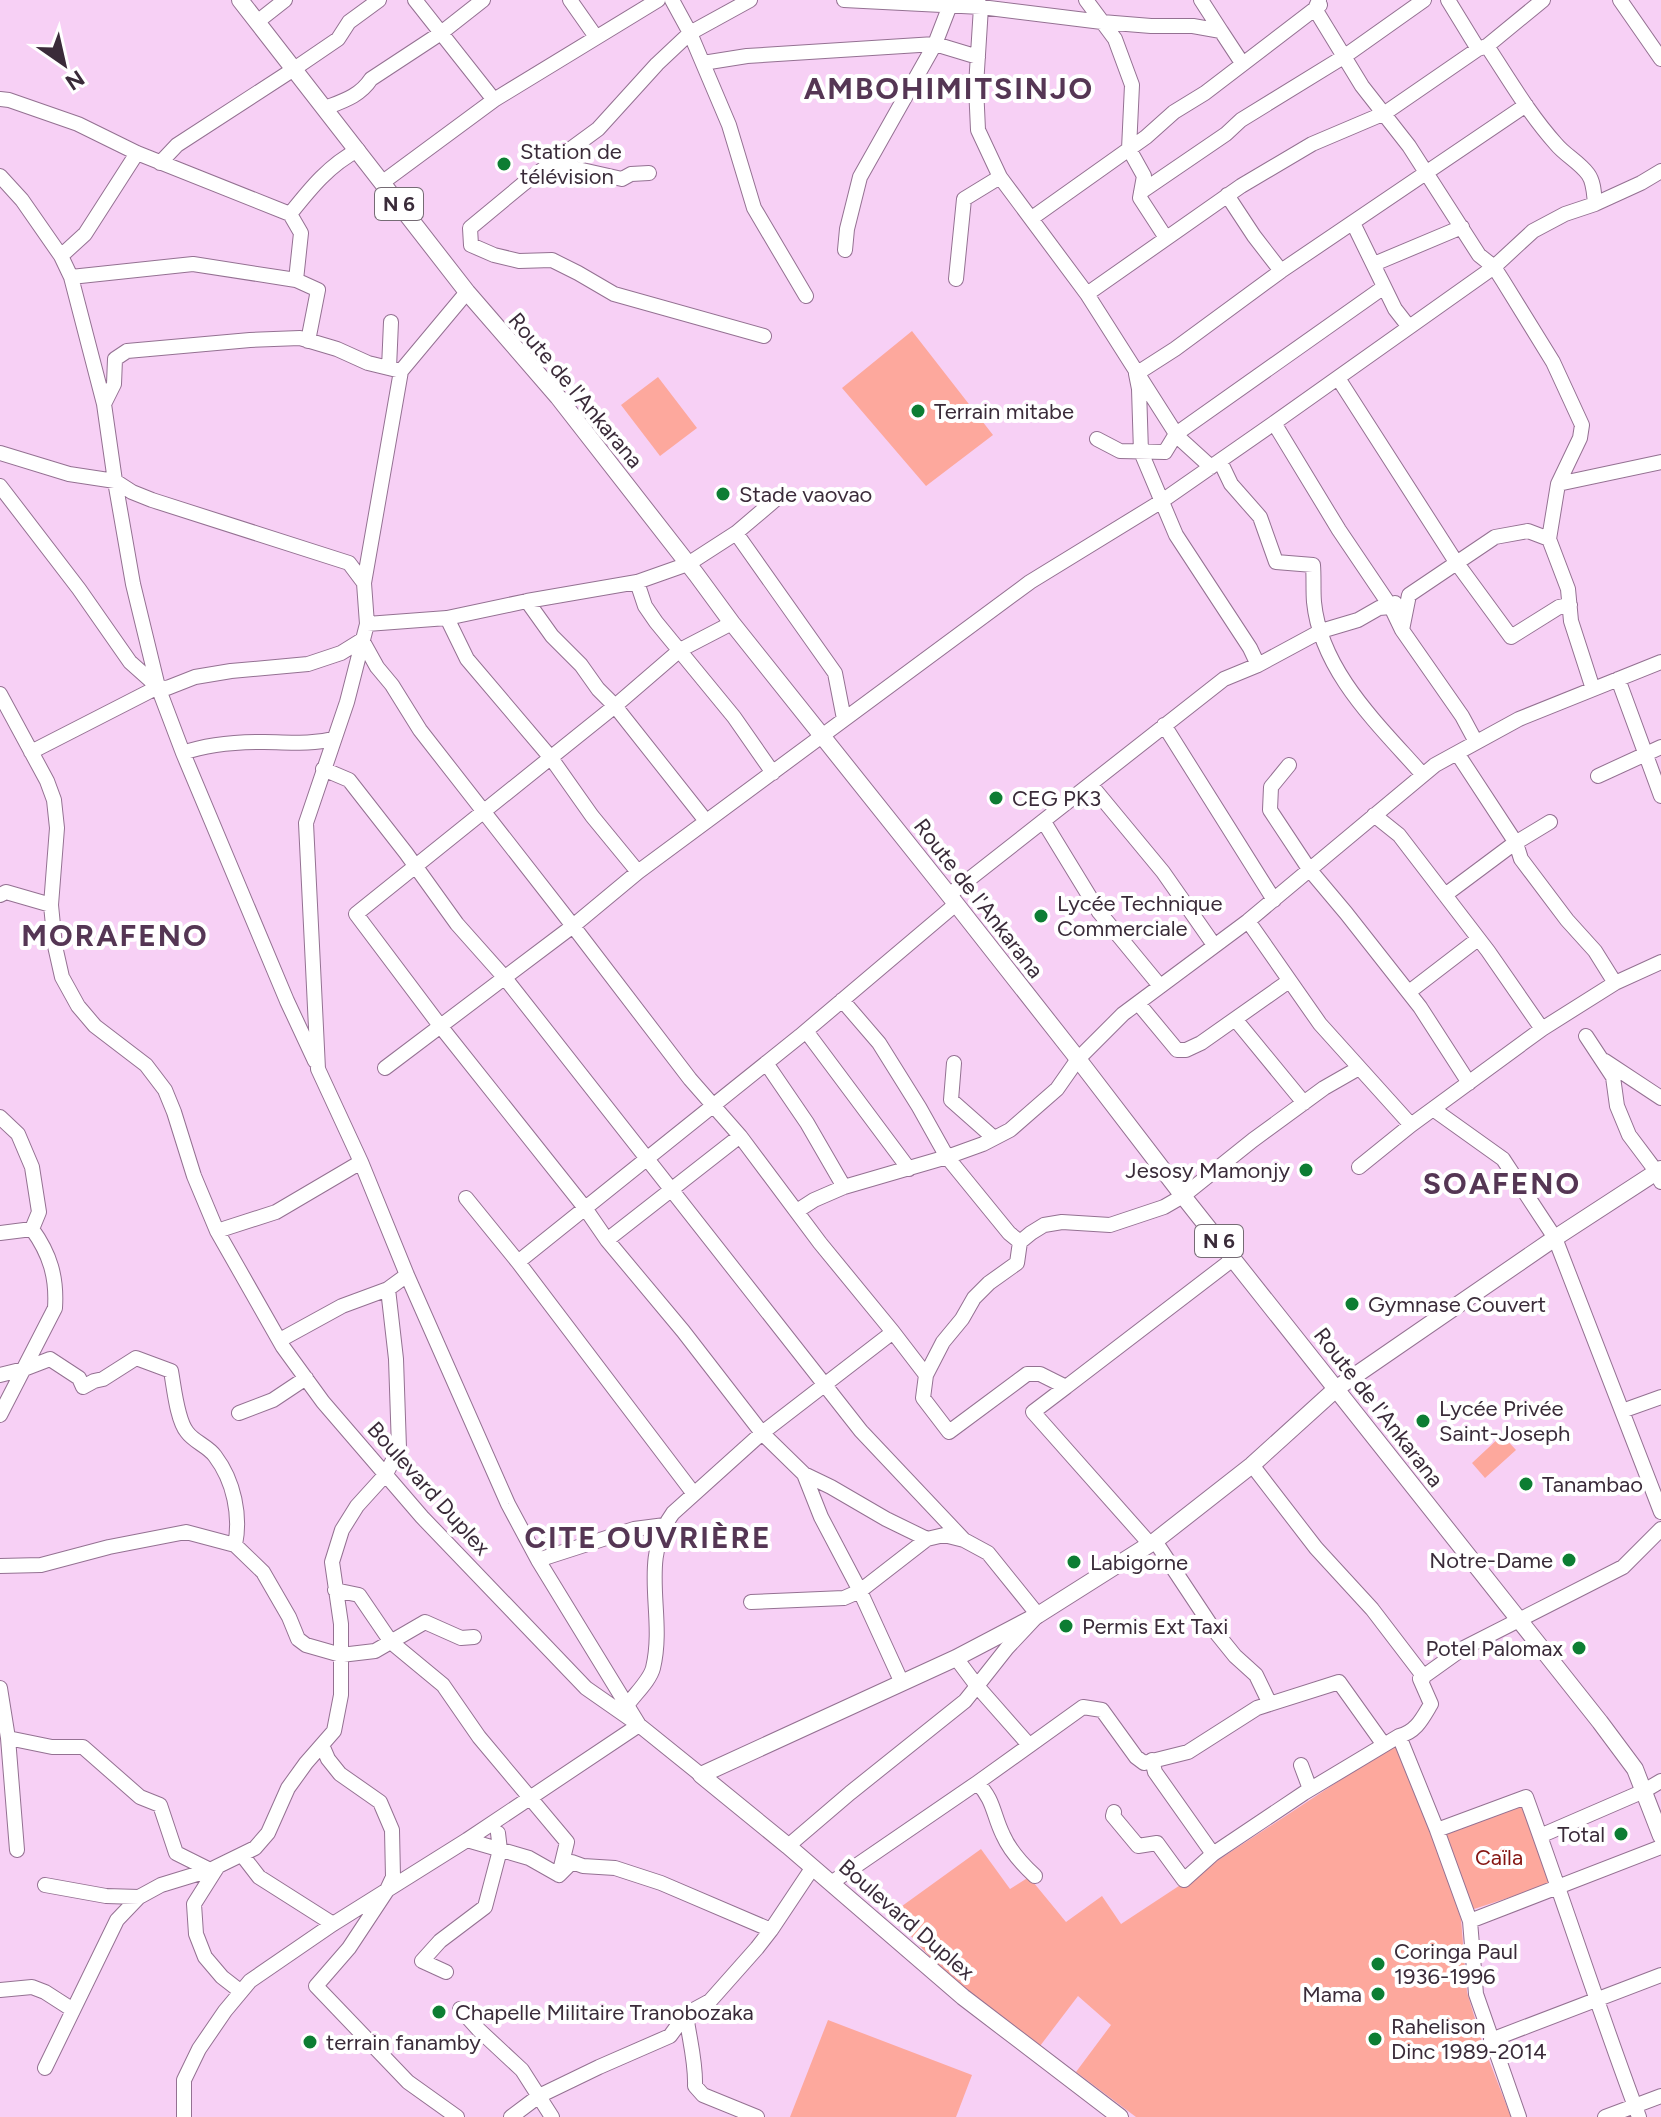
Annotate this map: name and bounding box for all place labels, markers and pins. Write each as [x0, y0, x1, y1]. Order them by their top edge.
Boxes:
place label: Station de télévision [520, 138, 622, 190]
marker: Station de télévision [495, 155, 513, 173]
place label: Terrain mitabe [934, 398, 1074, 425]
marker: Terrain mitabe [909, 402, 927, 420]
place label: Stade vaovao [739, 481, 872, 508]
marker: Stade vaovao [714, 485, 732, 503]
place label: CEG PK3 [1012, 785, 1101, 812]
marker: CEG PK3 [987, 789, 1005, 807]
place label: Lycée Technique Commerciale [1057, 890, 1222, 942]
marker: Lycée Technique Commerciale [1032, 907, 1050, 925]
place label: Jesosy Mamonjy [1125, 1157, 1290, 1184]
marker: Jesosy Mamonjy [1297, 1161, 1315, 1179]
place label: Gymnase Couvert [1368, 1291, 1546, 1318]
marker: Gymnase Couvert [1343, 1295, 1361, 1313]
place label: Lycée Privée Saint-Joseph [1439, 1395, 1570, 1447]
marker: Lycée Privée Saint-Joseph [1414, 1412, 1432, 1430]
place label: Tanambao [1542, 1471, 1643, 1498]
marker: Tanambao [1517, 1475, 1535, 1493]
place label: Notre-Dame [1429, 1547, 1553, 1574]
place label: Labigorne [1090, 1549, 1188, 1576]
marker: Notre-Dame [1560, 1551, 1578, 1569]
marker: Labigorne [1065, 1553, 1083, 1571]
place label: Permis Ext Taxi [1082, 1613, 1228, 1640]
marker: Permis Ext Taxi [1057, 1617, 1075, 1635]
place label: Potel Palomax [1425, 1635, 1564, 1662]
marker: Potel Palomax [1570, 1639, 1588, 1657]
place label: Total [1557, 1821, 1605, 1848]
marker: Total [1612, 1825, 1630, 1843]
place label: Coringa Paul 1936-1996 [1394, 1938, 1518, 1990]
marker: Coringa Paul 1936-1996 [1369, 1955, 1387, 1973]
place label: Mama [1302, 1981, 1362, 2008]
marker: Mama [1369, 1985, 1387, 2003]
place label: Chapelle Militaire Tranobozaka [455, 1999, 754, 2026]
marker: Chapelle Militaire Tranobozaka [430, 2003, 448, 2021]
place label: Rahelison Dinc 1989-2014 [1391, 2013, 1547, 2065]
place label: terrain fanamby [326, 2029, 481, 2056]
marker: Rahelison Dinc 1989-2014 [1366, 2030, 1384, 2048]
marker: terrain fanamby [301, 2033, 319, 2051]

